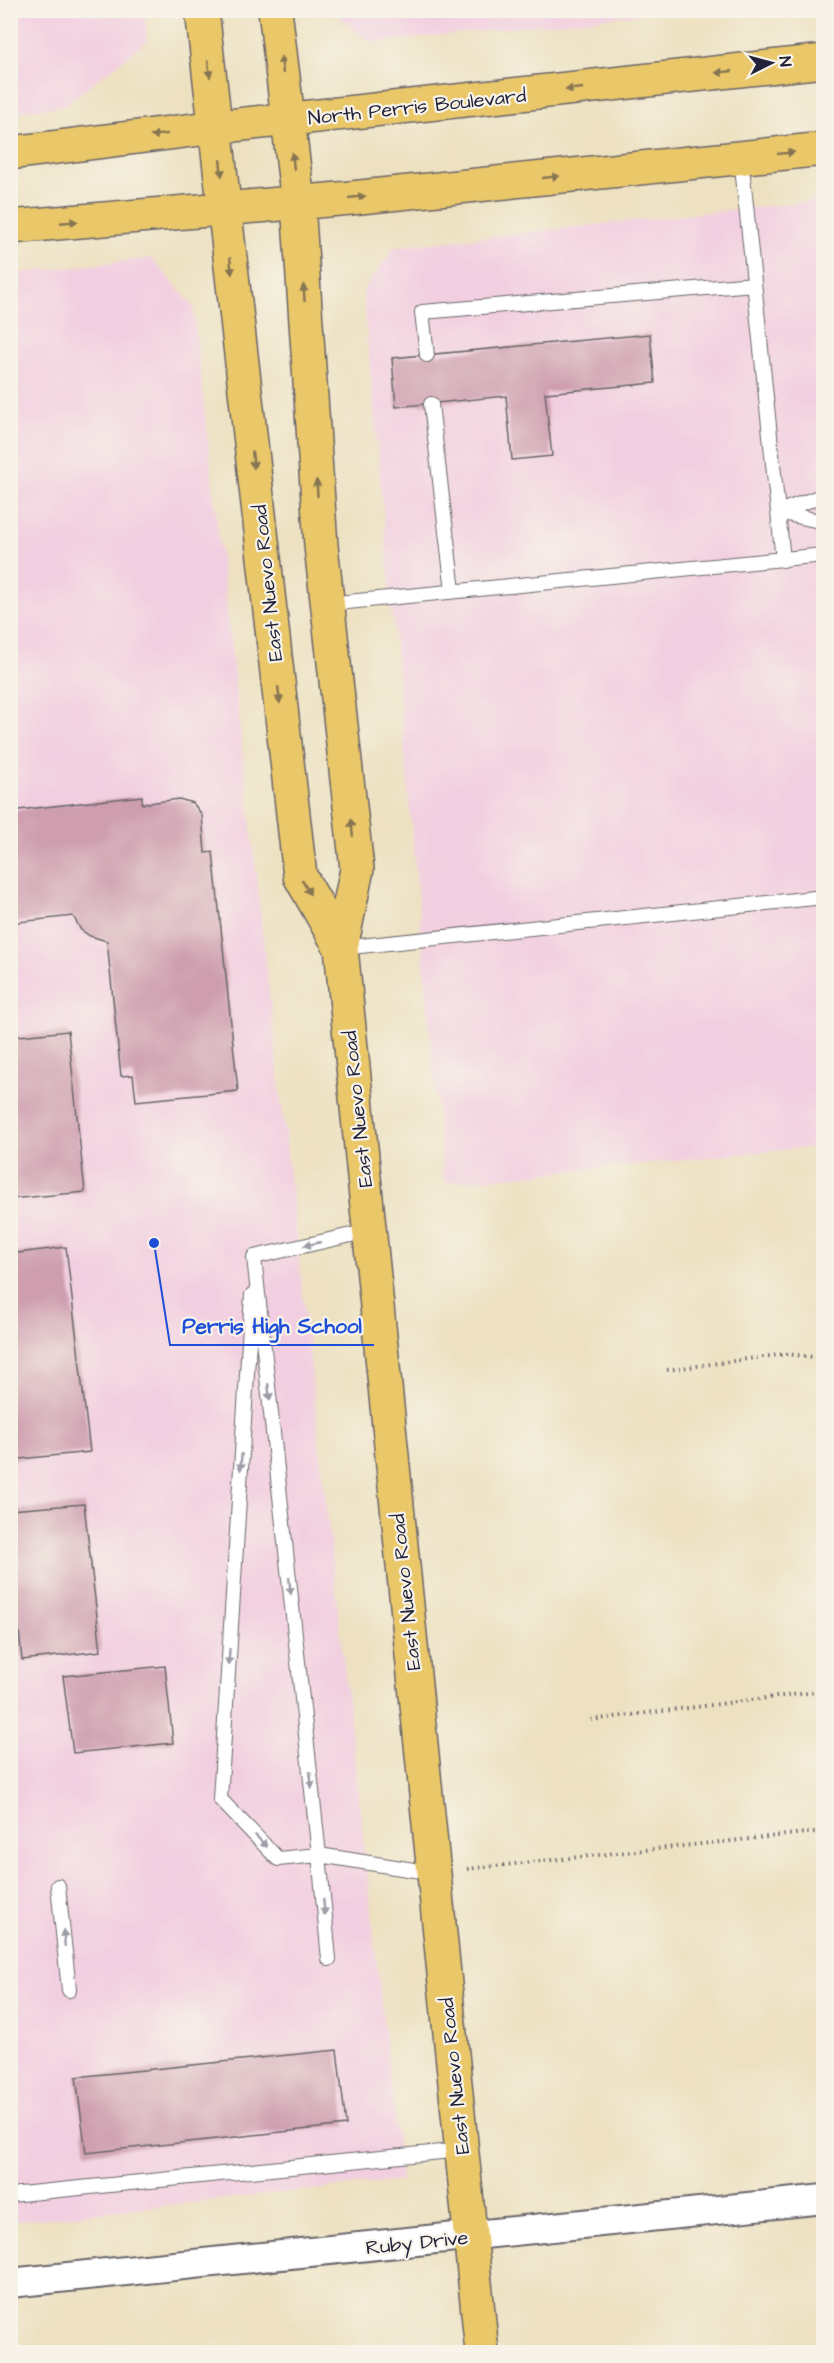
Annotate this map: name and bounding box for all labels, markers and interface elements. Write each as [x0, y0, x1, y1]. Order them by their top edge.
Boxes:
north arrow [741, 33, 801, 93]
text: N [773, 55, 796, 68]
one-way arrow [277, 56, 286, 75]
one-way arrow [205, 59, 214, 78]
one-way arrow [714, 67, 733, 77]
street label: North Perris Boulevard [307, 82, 527, 132]
one-way arrow [564, 84, 583, 93]
one-way arrow [149, 130, 168, 139]
one-way arrow [777, 148, 796, 158]
one-way arrow [288, 152, 298, 171]
one-way arrow [216, 158, 226, 177]
one-way arrow [541, 172, 560, 182]
one-way arrow [347, 192, 366, 202]
one-way arrow [59, 217, 78, 227]
one-way arrow [227, 257, 236, 276]
one-way arrow [299, 284, 309, 303]
one-way arrow [248, 450, 258, 469]
one-way arrow [312, 478, 322, 497]
street label: East Nuevo Road [246, 503, 290, 663]
one-way arrow [274, 686, 284, 705]
one-way arrow [347, 818, 357, 837]
one-way arrow [301, 879, 311, 896]
street label: East Nuevo Road [336, 1029, 380, 1189]
one-way arrow [302, 1240, 321, 1249]
callout: Perris High School [170, 1306, 374, 1345]
text: Perris High School [182, 1312, 363, 1343]
one-way arrow [264, 1383, 274, 1402]
one-way arrow [236, 1453, 246, 1472]
street label: East Nuevo Road [384, 1512, 428, 1672]
one-way arrow [285, 1577, 295, 1596]
one-way arrow [224, 1647, 233, 1666]
one-way arrow [306, 1770, 316, 1789]
one-way arrow [253, 1834, 267, 1848]
one-way arrow [319, 1898, 329, 1917]
one-way arrow [59, 1928, 69, 1947]
street label: East Nuevo Road [433, 1996, 477, 2156]
street label: Ruby Drive [364, 2224, 470, 2263]

